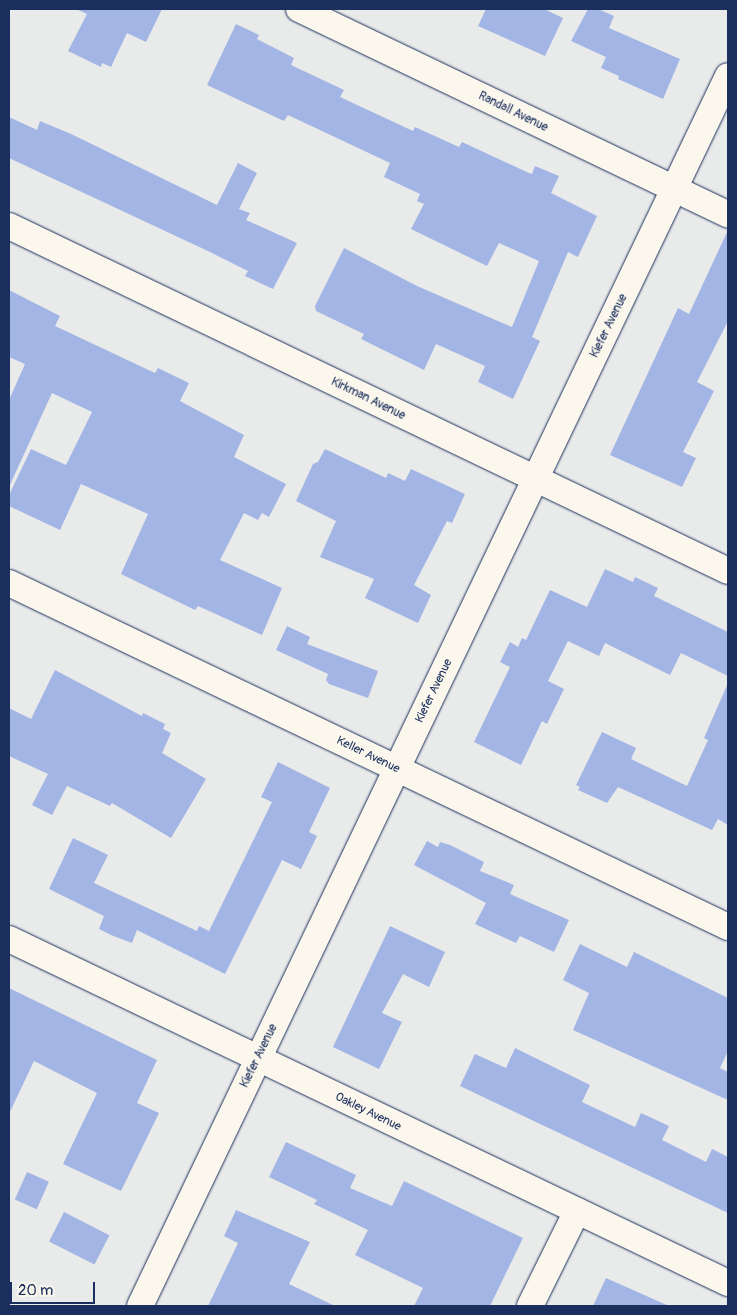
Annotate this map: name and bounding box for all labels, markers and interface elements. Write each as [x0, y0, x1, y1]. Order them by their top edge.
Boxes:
street label: Randall Avenue [476, 89, 550, 135]
street label: Kiefer Avenue [587, 292, 631, 360]
street label: Kirkman Avenue [329, 375, 407, 423]
street label: Kiefer Avenue [412, 657, 456, 725]
street label: Keller Avenue [334, 734, 402, 776]
street label: Kiefer Avenue [237, 1022, 281, 1090]
street label: Oakley Avenue [333, 1090, 403, 1134]
scale bar [12, 1272, 98, 1304]
text: 20 m [18, 1281, 53, 1300]

